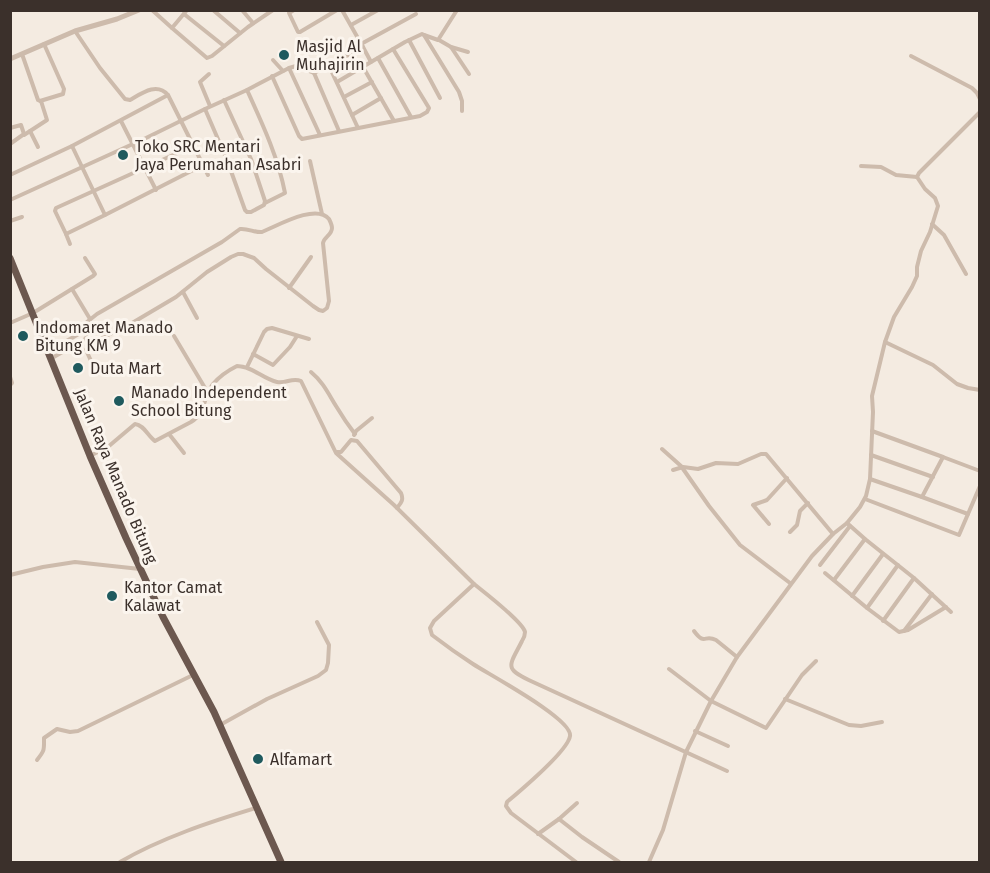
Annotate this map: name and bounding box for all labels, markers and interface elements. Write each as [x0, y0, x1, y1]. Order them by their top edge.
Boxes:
place label: Masjid Al Muhajirin [296, 37, 365, 74]
marker: Masjid Al Muhajirin [277, 48, 291, 62]
place label: Toko SRC Mentari Jaya Perumahan Asabri [135, 137, 301, 174]
marker: Toko SRC Mentari Jaya Perumahan Asabri [116, 148, 130, 162]
place label: Indomaret Manado Bitung KM 9 [35, 318, 173, 355]
marker: Indomaret Manado Bitung KM 9 [16, 329, 30, 343]
place label: Duta Mart [90, 359, 162, 378]
marker: Duta Mart [71, 361, 85, 375]
place label: Manado Independent School Bitung [131, 383, 287, 420]
street label: Jalan Raya Manado Bitung [70, 386, 162, 567]
marker: Manado Independent School Bitung [112, 394, 126, 408]
place label: Kantor Camat Kalawat [124, 578, 223, 615]
marker: Kantor Camat Kalawat [105, 589, 119, 603]
place label: Alfamart [270, 750, 332, 769]
marker: Alfamart [251, 752, 265, 766]

